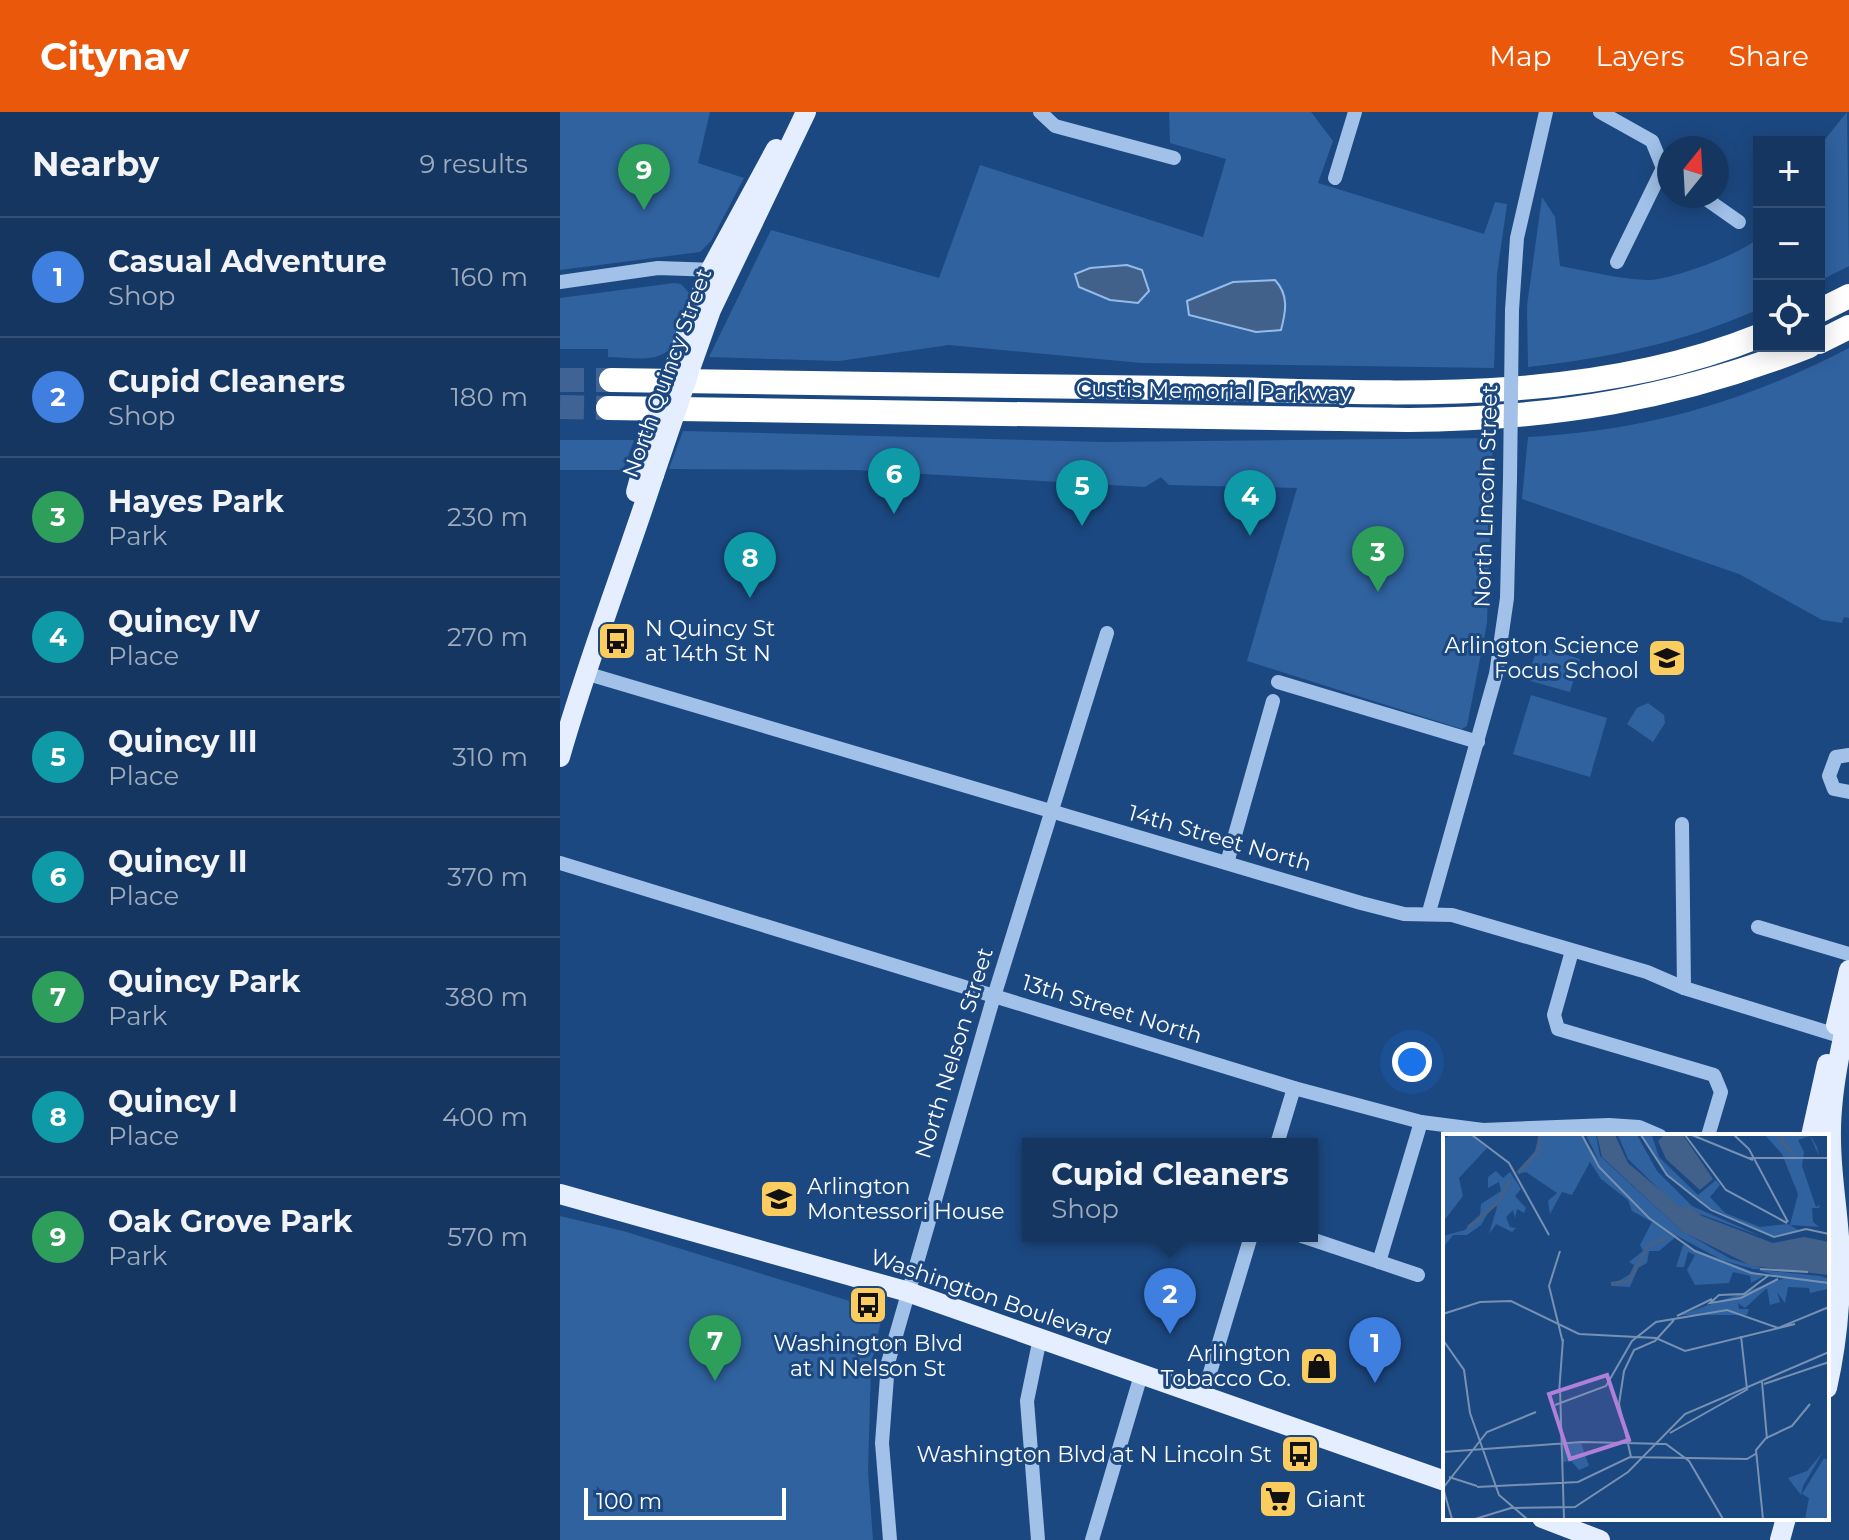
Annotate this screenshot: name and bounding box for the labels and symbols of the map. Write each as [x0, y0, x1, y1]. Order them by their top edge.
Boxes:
north arrow [1657, 136, 1729, 208]
pin: 9 [618, 144, 670, 210]
street label: North Quincy Street [617, 265, 717, 481]
street label: Custis Memorial Parkway [1076, 375, 1352, 407]
street label: North Lincoln Street [1469, 384, 1503, 608]
pin: 6 [868, 448, 920, 514]
pin: 5 [1056, 460, 1108, 526]
pin: 4 [1224, 470, 1276, 536]
pin: 3 [1352, 526, 1404, 592]
pin: 8 [724, 532, 776, 598]
place label: N Quincy St at 14th St N [645, 615, 775, 667]
bus stop icon: N Quincy St at 14th St N [596, 620, 638, 662]
place label: Arlington Science Focus School [1445, 632, 1639, 684]
school or university icon: Arlington Science Focus School [1646, 637, 1688, 679]
street label: 14th Street North [1125, 799, 1315, 877]
street label: North Nelson Street [909, 944, 999, 1162]
street label: 13th Street North [1019, 969, 1205, 1049]
your location [1392, 1042, 1432, 1082]
inset map [1443, 1134, 1829, 1520]
place label: Arlington Montessori House [807, 1173, 1005, 1225]
school or university icon: Arlington Montessori House [758, 1178, 800, 1220]
street label: Washington Boulevard [867, 1243, 1115, 1351]
pin: 2 [1144, 1268, 1196, 1334]
bus stop icon: Washington Blvd at N Nelson St [847, 1284, 889, 1326]
pin: 7 [689, 1315, 741, 1381]
pin: 1 [1349, 1317, 1401, 1383]
place label: Washington Blvd at N Nelson St [773, 1330, 963, 1382]
place label: Arlington Tobacco Co. [1161, 1340, 1291, 1392]
shop icon: Arlington Tobacco Co. [1298, 1345, 1340, 1387]
bus stop icon: Washington Blvd at N Lincoln St [1279, 1433, 1321, 1475]
place label: Washington Blvd at N Lincoln St [917, 1441, 1272, 1468]
supermarket icon: Giant [1257, 1478, 1299, 1520]
scale bar [584, 1484, 786, 1520]
place label: Giant [1306, 1486, 1366, 1513]

